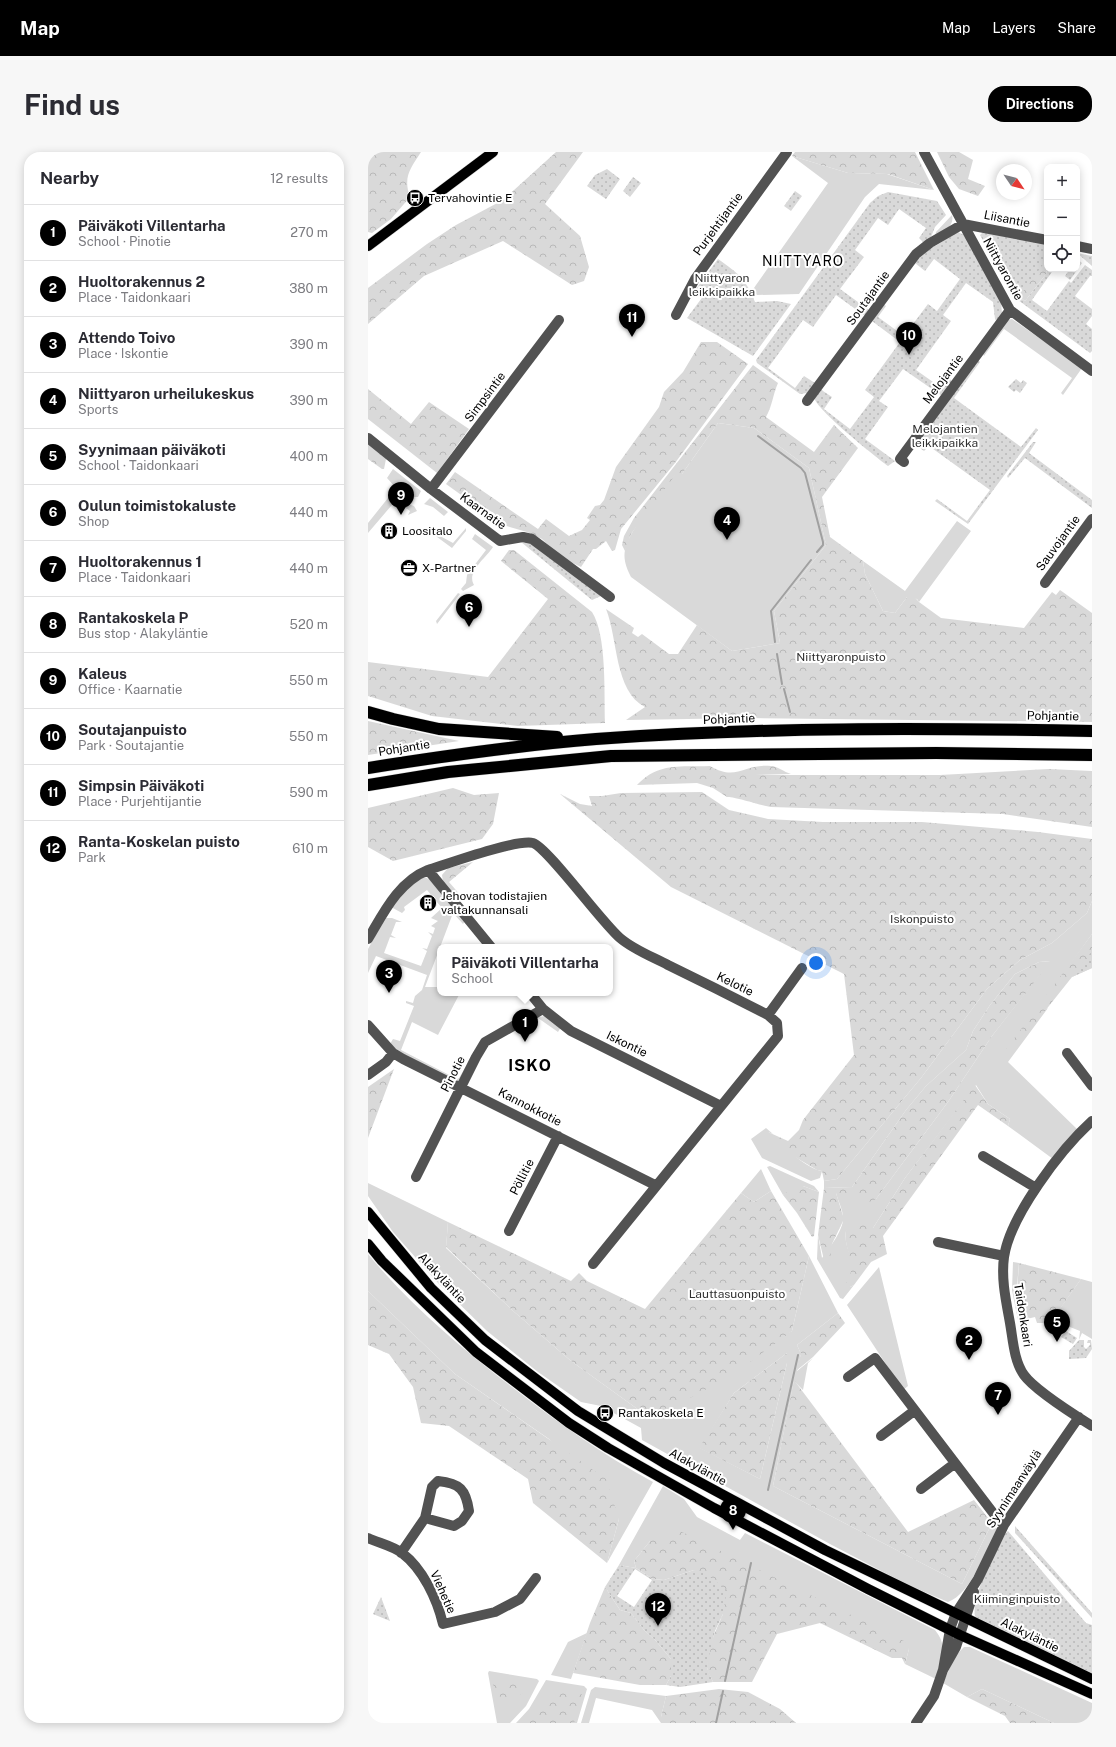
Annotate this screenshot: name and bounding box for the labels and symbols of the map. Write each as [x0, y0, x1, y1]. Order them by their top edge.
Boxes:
north arrow [996, 164, 1032, 200]
bus stop icon: Tervahovintie E [405, 188, 425, 208]
street label: Purjehtijantie [690, 190, 746, 258]
place label: Tervahovintie E [428, 191, 513, 205]
street label: Liisantie [983, 208, 1031, 230]
street label: Niittyarontie [980, 235, 1026, 303]
district label: NIITTYARO [762, 253, 844, 269]
street label: Soutajantie [844, 268, 893, 328]
park label: Niittyaron leikkipaikka [689, 271, 755, 299]
pin: 11 [619, 304, 645, 337]
pin: 10 [896, 322, 922, 355]
street label: Melojantie [920, 351, 966, 407]
street label: Simpsintie [462, 369, 508, 425]
park label: Melojantien leikkipaikka [912, 422, 978, 450]
pin: 9 [388, 482, 414, 515]
street label: Kaarnatie [457, 490, 509, 533]
pin: 4 [714, 507, 740, 540]
street label: Sauvojantie [1033, 512, 1083, 573]
building icon: Loositalo [379, 521, 399, 541]
place label: Loositalo [402, 524, 453, 538]
office icon: X-Partner [399, 558, 419, 578]
place label: X-Partner [422, 561, 476, 575]
pin: 6 [456, 594, 482, 627]
park label: Niittyaronpuisto [796, 650, 886, 664]
street label: Pohjantie [1027, 709, 1079, 723]
street label: Pohjantie [703, 711, 755, 727]
street label: Pohjantie [377, 737, 431, 759]
place label: Jehovan todistajien valtakunnansali [441, 889, 547, 917]
building icon: Jehovan todistajien valtakunnansali [418, 893, 438, 913]
park label: Iskonpuisto [890, 912, 954, 926]
your location [806, 953, 826, 973]
pin: 3 [376, 960, 402, 993]
street label: Kelotie [714, 969, 756, 999]
pin: 1 [512, 1009, 538, 1042]
street label: Iskontie [604, 1028, 650, 1060]
street label: Pinotie [438, 1053, 468, 1094]
district label: ISKO [508, 1056, 552, 1075]
street label: Kannokkotie [496, 1085, 564, 1129]
street label: Pöllitie [507, 1156, 537, 1197]
street label: Alakyläntie [415, 1250, 469, 1306]
street label: Taidonkaari [1011, 1282, 1035, 1348]
park label: Lauttasuonpuisto [689, 1287, 786, 1301]
pin: 5 [1044, 1309, 1070, 1342]
pin: 2 [956, 1327, 982, 1360]
pin: 7 [985, 1382, 1011, 1415]
bus stop icon: Rantakoskela E [595, 1403, 615, 1423]
place label: Rantakoskela E [618, 1406, 704, 1420]
street label: Alakyläntie [667, 1446, 729, 1489]
street label: Syynimaanväylä [984, 1447, 1044, 1531]
pin: 8 [720, 1497, 746, 1530]
street label: Viehetie [427, 1568, 459, 1616]
park label: Kiiminginpuisto [974, 1592, 1060, 1606]
pin: 12 [645, 1593, 671, 1626]
street label: Alakyläntie [998, 1615, 1062, 1655]

